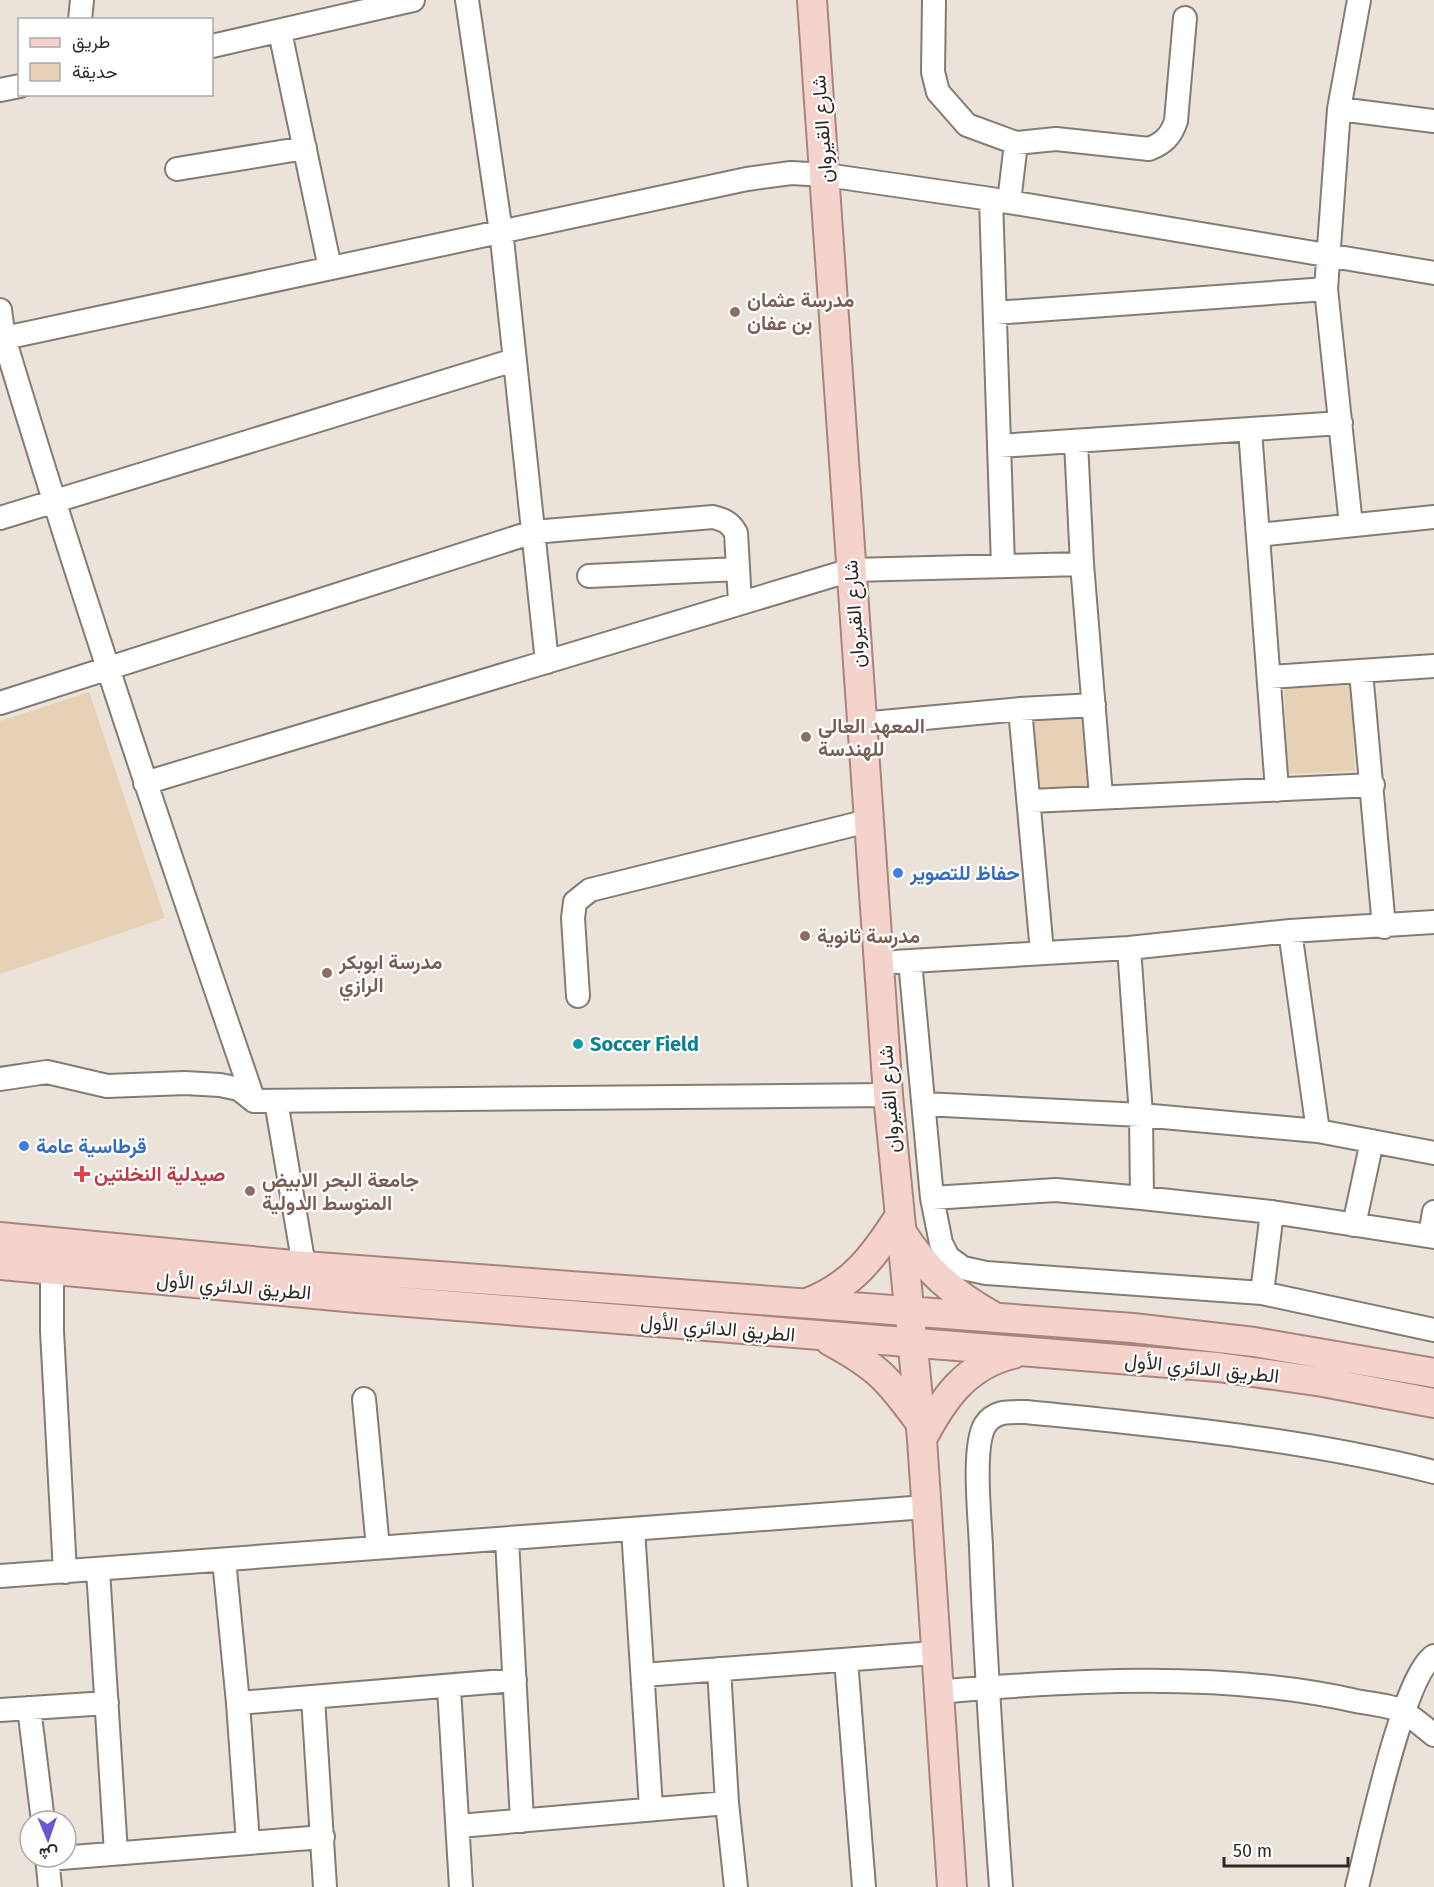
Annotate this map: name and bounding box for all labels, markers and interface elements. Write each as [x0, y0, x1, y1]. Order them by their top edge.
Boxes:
legend [18, 18, 213, 96]
text: طريق [72, 31, 110, 53]
text: حديقة [72, 61, 118, 83]
street label: شارع القيروان [806, 74, 840, 184]
place label: مدرسة عثمان بن عفان [747, 288, 855, 335]
marker: مدرسة عثمان بن عفان [728, 305, 742, 319]
street label: شارع القيروان [838, 559, 872, 669]
place label: المعهد العالي للهندسة [818, 714, 925, 762]
marker: المعهد العالي للهندسة [799, 730, 813, 744]
place label: حفاظ للتصوير [909, 861, 1020, 886]
marker: حفاظ للتصوير [891, 866, 905, 880]
place label: مدرسة ثانوية [817, 924, 920, 949]
marker: مدرسة ثانوية [798, 929, 812, 943]
place label: مدرسة ابوبكر الرازي [338, 950, 442, 1002]
marker: مدرسة ابوبكر الرازي [320, 966, 334, 980]
place label: Soccer Field [590, 1032, 699, 1056]
marker: Soccer Field [571, 1037, 585, 1051]
street label: شارع القيروان [873, 1044, 907, 1154]
place label: قرطاسية عامة [36, 1134, 147, 1159]
marker: قرطاسية عامة [17, 1139, 31, 1153]
place label: صيدلية النخلتين [94, 1162, 225, 1186]
marker: صيدلية النخلتين [75, 1167, 89, 1181]
place label: جامعة البحر الابيض المتوسط الدولية [262, 1168, 419, 1216]
marker: جامعة البحر الابيض المتوسط الدولية [243, 1184, 257, 1198]
street label: الطريق الدائري الأول [155, 1267, 312, 1310]
street label: الطريق الدائري الأول [639, 1309, 796, 1352]
street label: الطريق الدائري الأول [1123, 1348, 1280, 1393]
north arrow [18, 1809, 78, 1869]
scale bar [1224, 1830, 1348, 1868]
text: 50 m [1233, 1840, 1272, 1862]
text: ش [39, 1844, 58, 1863]

